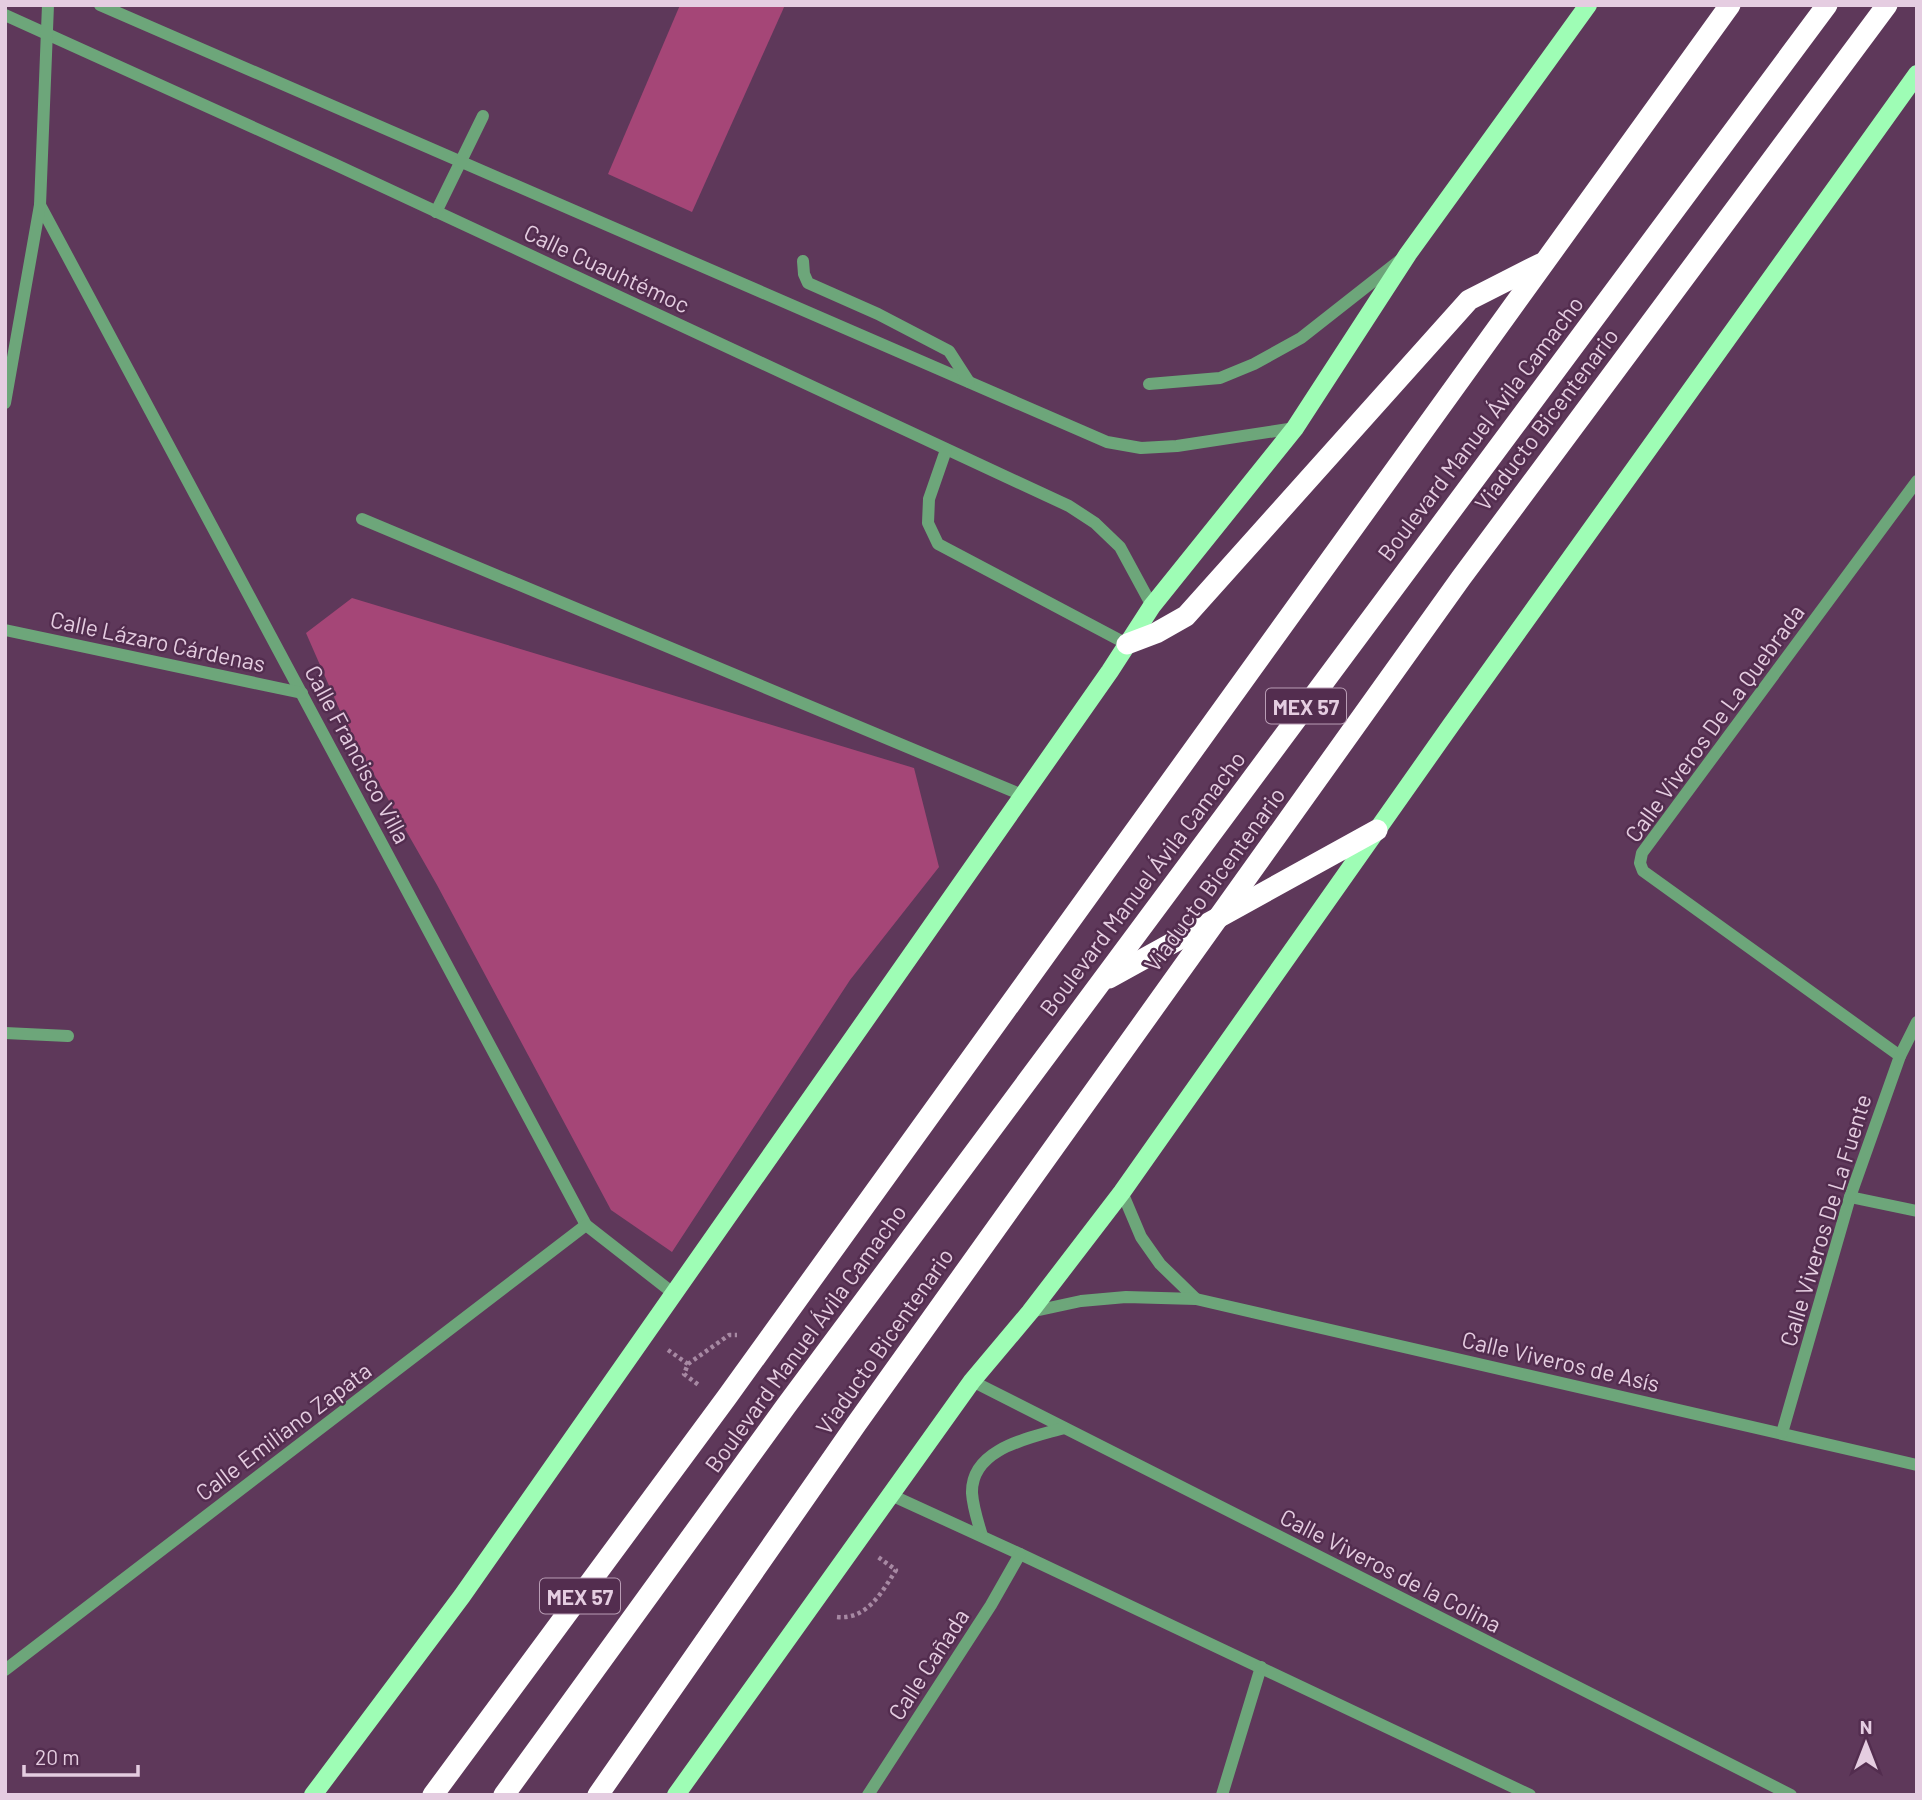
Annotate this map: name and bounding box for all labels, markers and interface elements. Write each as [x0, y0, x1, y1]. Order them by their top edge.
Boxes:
street label: Calle Cuauhtémoc [520, 217, 694, 319]
street label: Boulevard Manuel Ávila Camacho [1371, 290, 1589, 566]
street label: Viaducto Bicentenario [1468, 322, 1624, 516]
street label: Calle Viveros De La Quebrada [1618, 599, 1810, 847]
street label: Calle Lázaro Cárdenas [48, 605, 268, 677]
street label: Calle Francisco Villa [299, 660, 417, 848]
road number: MEX 57 [1266, 688, 1346, 724]
street label: Boulevard Manuel Ávila Camacho [1033, 745, 1251, 1021]
street label: Viaducto Bicentenario [1138, 781, 1290, 977]
street label: Calle Viveros De La Fuente [1773, 1091, 1877, 1349]
street label: Boulevard Manuel Ávila Camacho [698, 1199, 912, 1477]
street label: Viaducto Bicentenario [809, 1242, 959, 1440]
street label: Calle Viveros de Asís [1459, 1325, 1663, 1397]
street label: Calle Emiliano Zapata [190, 1356, 376, 1506]
street label: Calle Viveros de la Colina [1276, 1502, 1506, 1638]
road number: MEX 57 [540, 1578, 620, 1614]
street label: Calle Cañada [882, 1603, 974, 1725]
north arrow [1831, 1709, 1901, 1779]
text: N [1860, 1715, 1872, 1738]
scale bar [24, 1734, 138, 1778]
text: 20 m [35, 1744, 80, 1769]

